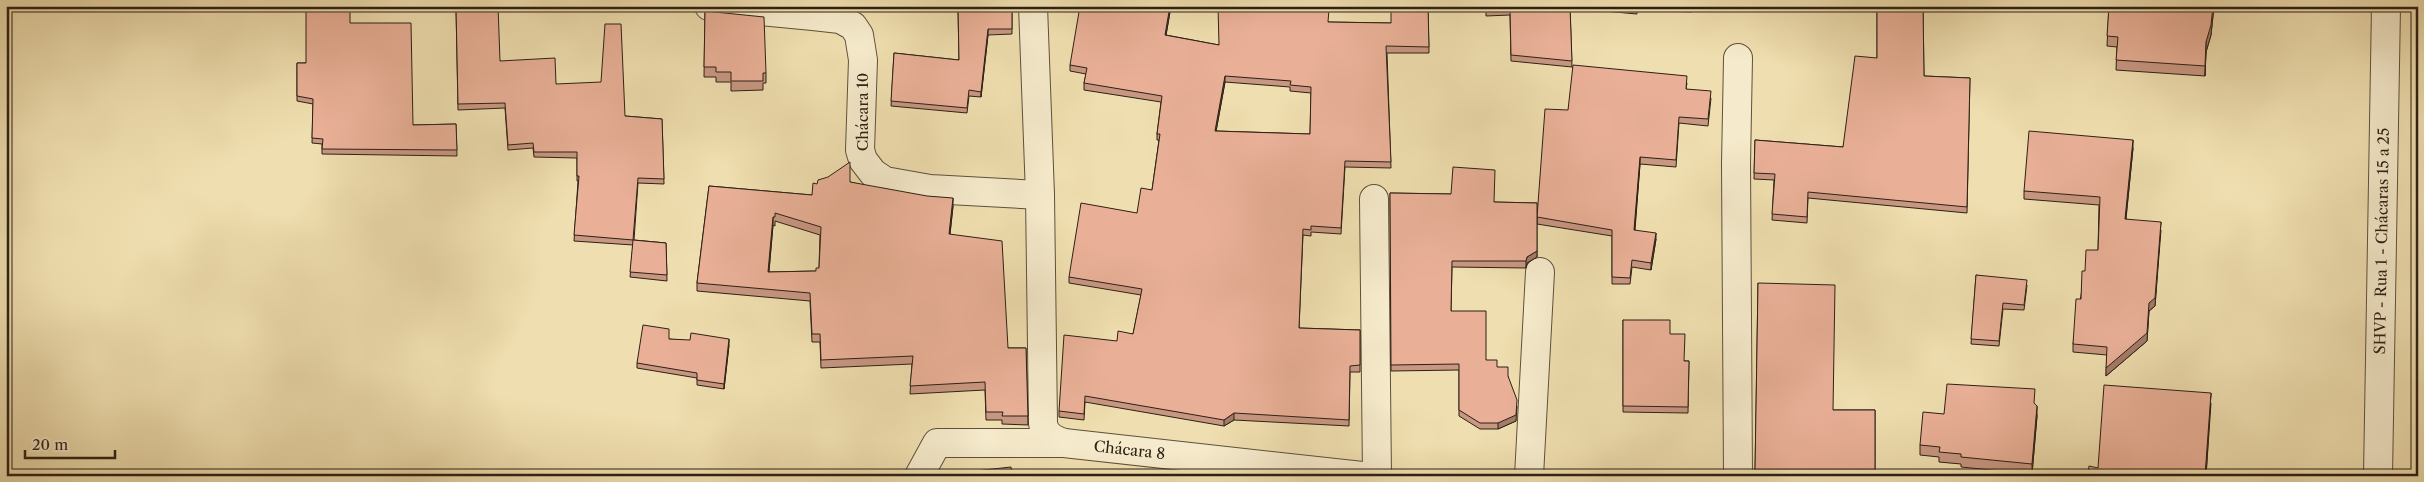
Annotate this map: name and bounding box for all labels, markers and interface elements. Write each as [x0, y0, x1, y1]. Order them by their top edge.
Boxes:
street label: Chácara 10 [853, 73, 872, 151]
street label: SHVP - Rua 1 - Chácaras 15 a 25 [2370, 128, 2393, 354]
scale bar [25, 427, 115, 459]
text: 20 m [32, 435, 68, 454]
street label: Chácara 8 [1093, 436, 1166, 463]

